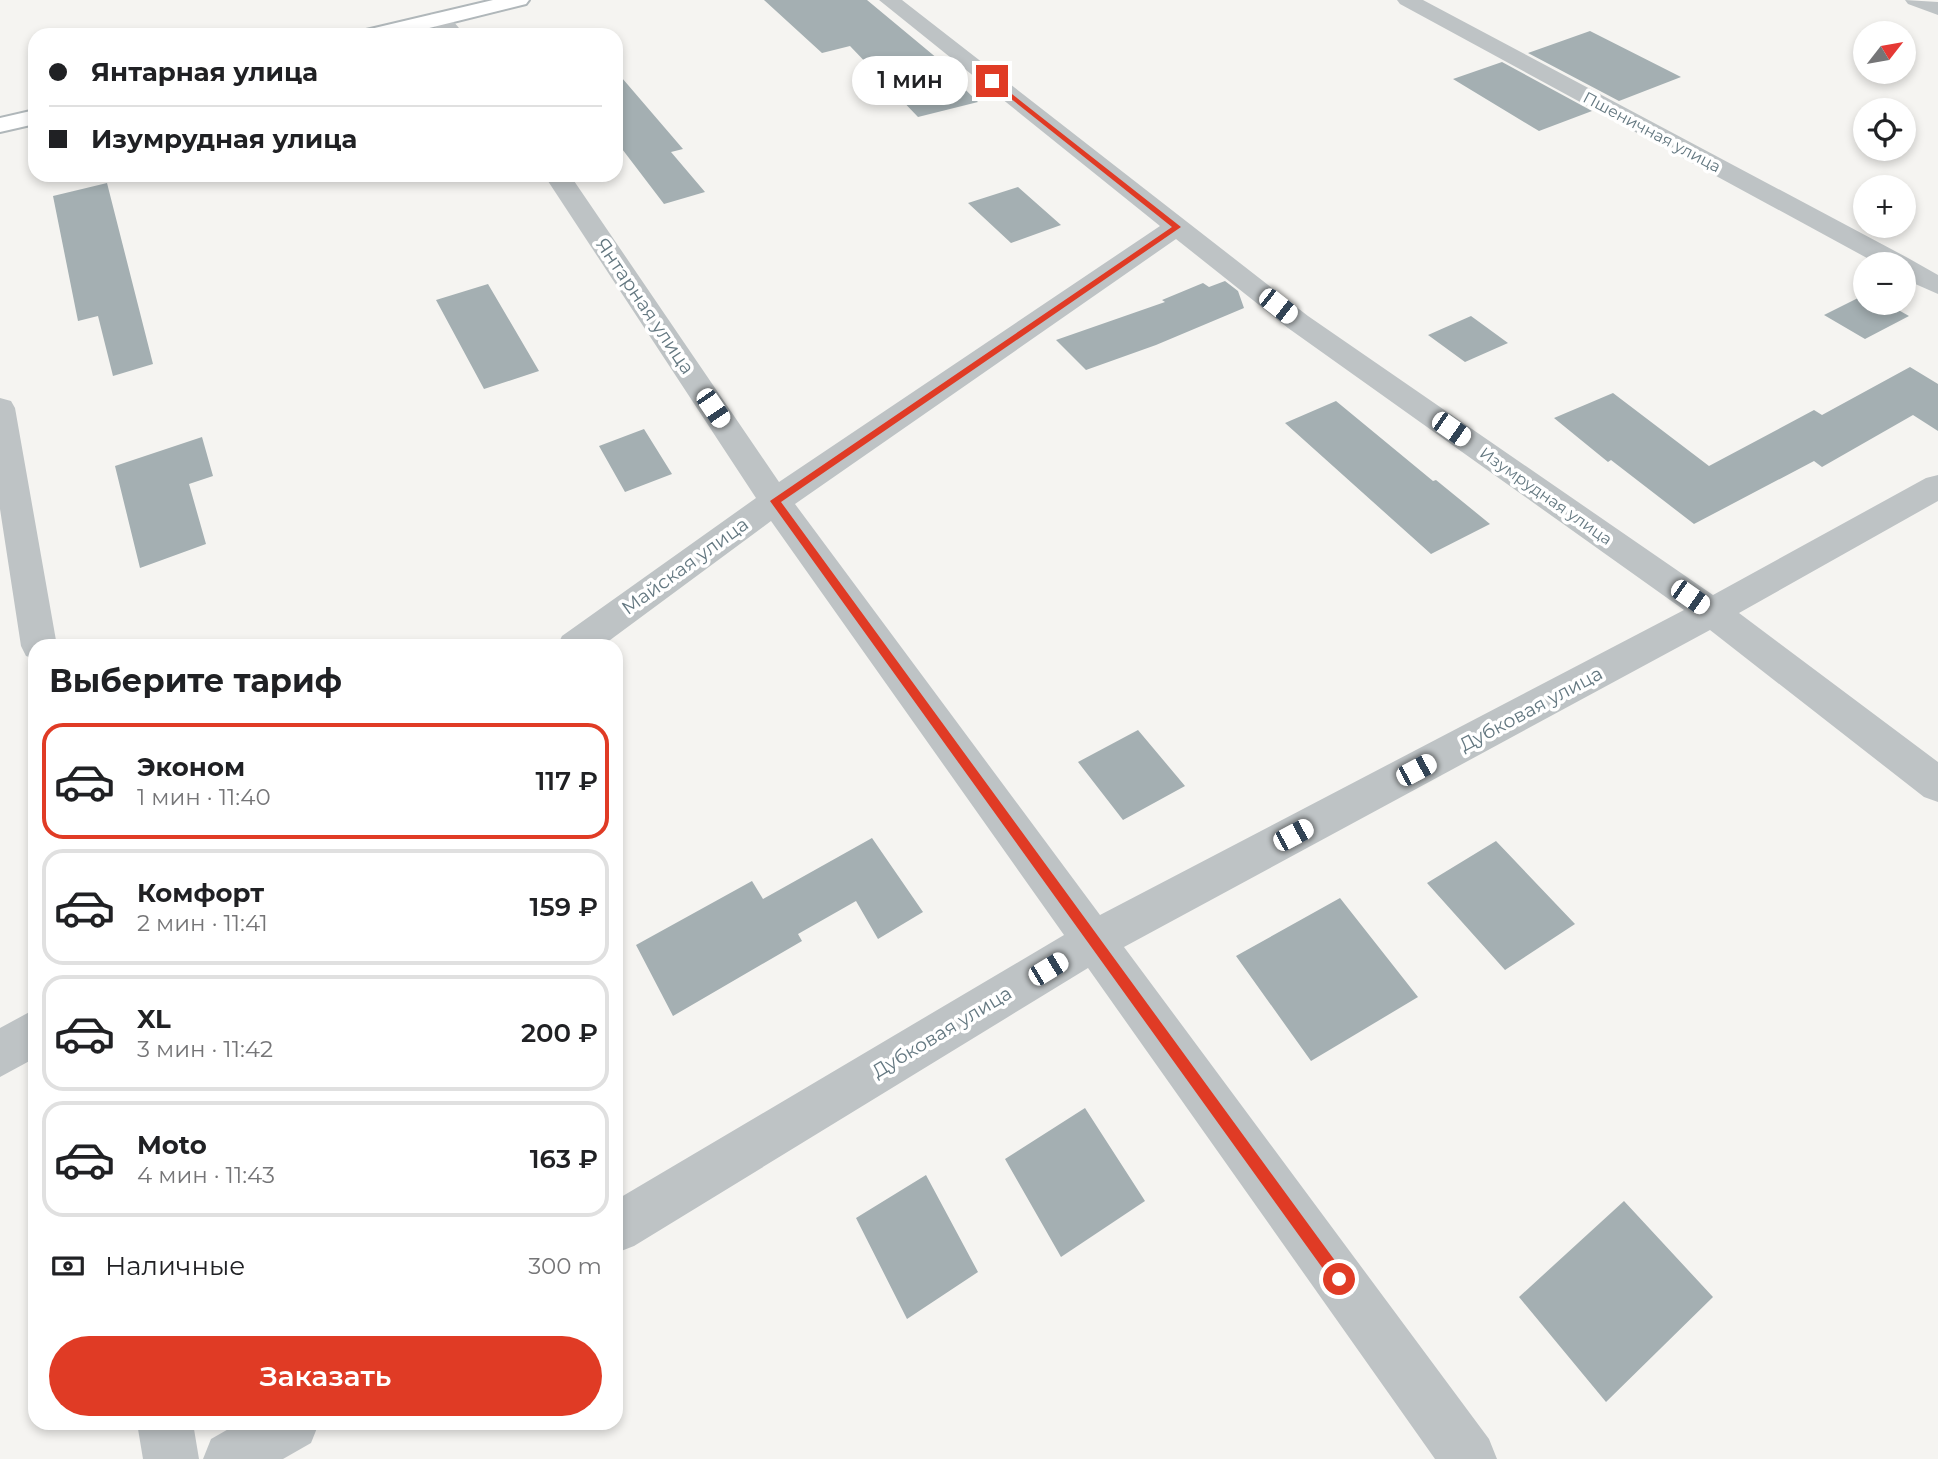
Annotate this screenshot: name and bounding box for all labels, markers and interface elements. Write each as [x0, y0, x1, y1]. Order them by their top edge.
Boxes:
north arrow [1853, 21, 1916, 84]
map controls [1853, 21, 1916, 315]
text: Янтарная улица [91, 56, 318, 88]
callout: 1 мин [852, 56, 968, 106]
route end [976, 65, 1008, 97]
text: 1 мин [877, 66, 943, 94]
street label: Пшеничная улица [1580, 88, 1724, 176]
button: locate [1853, 98, 1916, 161]
text: Изумрудная улица [91, 123, 357, 155]
button: + [1853, 175, 1916, 238]
street label: Янтарная улица [591, 233, 699, 379]
button: − [1853, 252, 1916, 315]
car [1255, 285, 1302, 327]
car [693, 385, 734, 431]
car [1428, 408, 1475, 450]
street label: Изумрудная улица [1476, 443, 1616, 549]
street label: Майская улица [617, 512, 753, 620]
car [1667, 576, 1714, 618]
text: Выберите тариф [49, 661, 342, 700]
street label: Дубковая улица [1456, 662, 1606, 756]
icon: car [53, 750, 116, 813]
text: Эконом [137, 751, 245, 783]
car [1393, 751, 1440, 789]
text: 117 ₽ [535, 765, 598, 797]
text: 1 мин · 11:40 [137, 783, 271, 811]
car [1270, 816, 1317, 854]
icon: car [53, 876, 116, 939]
text: Комфорт [137, 877, 264, 909]
text: 159 ₽ [530, 891, 598, 923]
text: 2 мин · 11:41 [137, 909, 268, 937]
car [1025, 949, 1072, 989]
street label: Дубковая улица [868, 981, 1016, 1083]
icon: car [53, 1002, 116, 1065]
text: XL [137, 1003, 171, 1035]
text: 200 ₽ [521, 1017, 598, 1049]
text: 3 мин · 11:42 [137, 1035, 273, 1063]
icon: car [53, 1128, 116, 1191]
text: Moto [137, 1129, 207, 1161]
text: 163 ₽ [530, 1143, 598, 1175]
text: 4 мин · 11:43 [137, 1161, 275, 1189]
icon: cash [49, 1247, 87, 1285]
text: Наличные [105, 1250, 245, 1282]
text: 300 m [528, 1252, 602, 1280]
route start [1323, 1263, 1355, 1295]
button: Заказать [49, 1336, 602, 1416]

